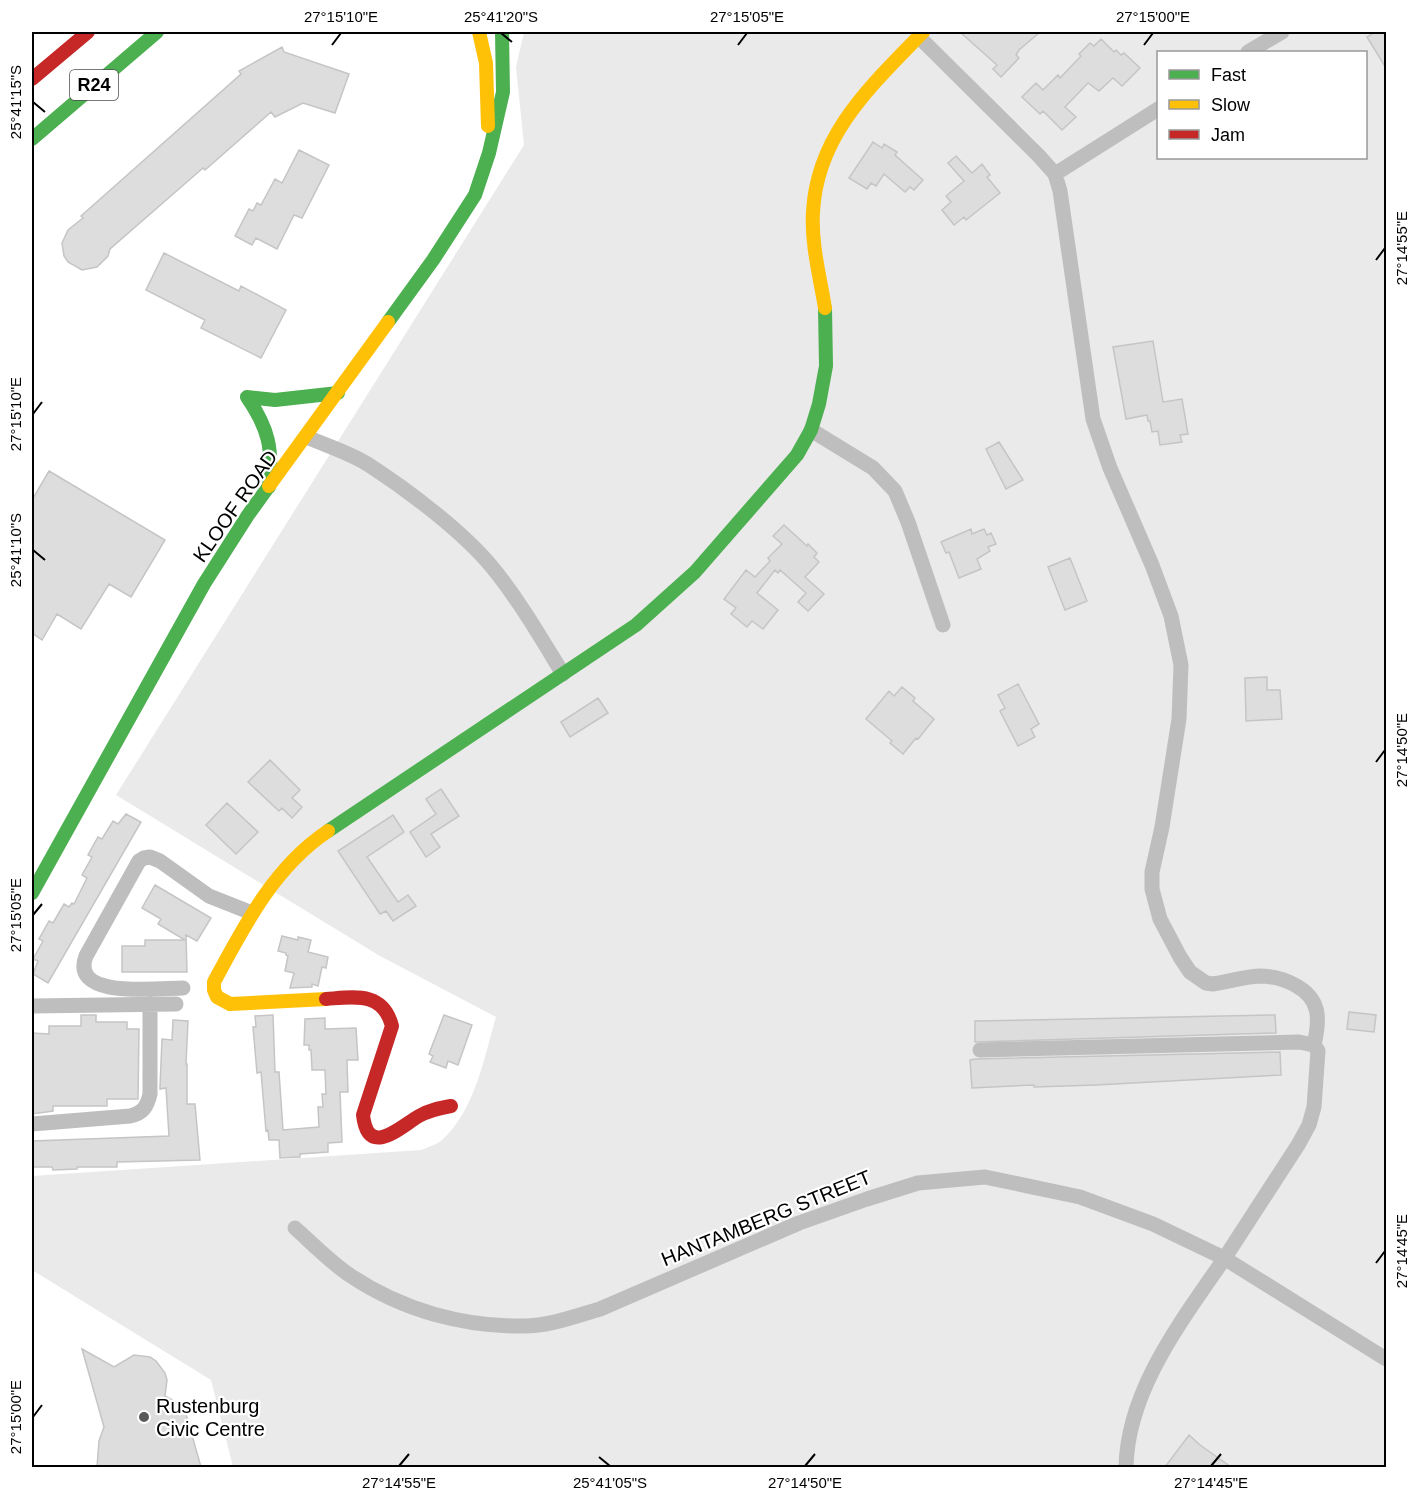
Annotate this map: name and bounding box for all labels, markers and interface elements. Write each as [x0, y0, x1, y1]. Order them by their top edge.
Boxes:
text: 27°15'10"E [304, 8, 378, 25]
text: 25°41'20"S [464, 8, 538, 25]
text: 27°15'05"E [710, 8, 784, 25]
text: 27°15'00"E [1116, 8, 1190, 25]
legend [1157, 51, 1367, 159]
text: 25°41'15"S [7, 65, 24, 139]
text: Fast [1211, 65, 1246, 85]
road number: R24 [70, 70, 118, 100]
text: Slow [1211, 95, 1251, 115]
text: Jam [1211, 125, 1245, 145]
text: 27°14'55"E [1393, 211, 1410, 285]
text: 27°15'10"E [7, 377, 24, 451]
street label: KLOOF ROAD [188, 446, 282, 566]
text: 25°41'10"S [7, 513, 24, 587]
text: 27°14'50"E [1393, 713, 1410, 787]
text: 27°15'05"E [7, 878, 24, 952]
street label: HANTAMBERG STREET [658, 1166, 874, 1270]
text: 27°14'45"E [1393, 1214, 1410, 1288]
text: 27°15'00"E [7, 1380, 24, 1454]
place label: Rustenburg Civic Centre [156, 1395, 265, 1440]
marker: Rustenburg Civic Centre [137, 1410, 151, 1424]
text: 27°14'55"E [362, 1474, 436, 1491]
text: 25°41'05"S [573, 1474, 647, 1491]
text: 27°14'50"E [768, 1474, 842, 1491]
text: 27°14'45"E [1174, 1474, 1248, 1491]

